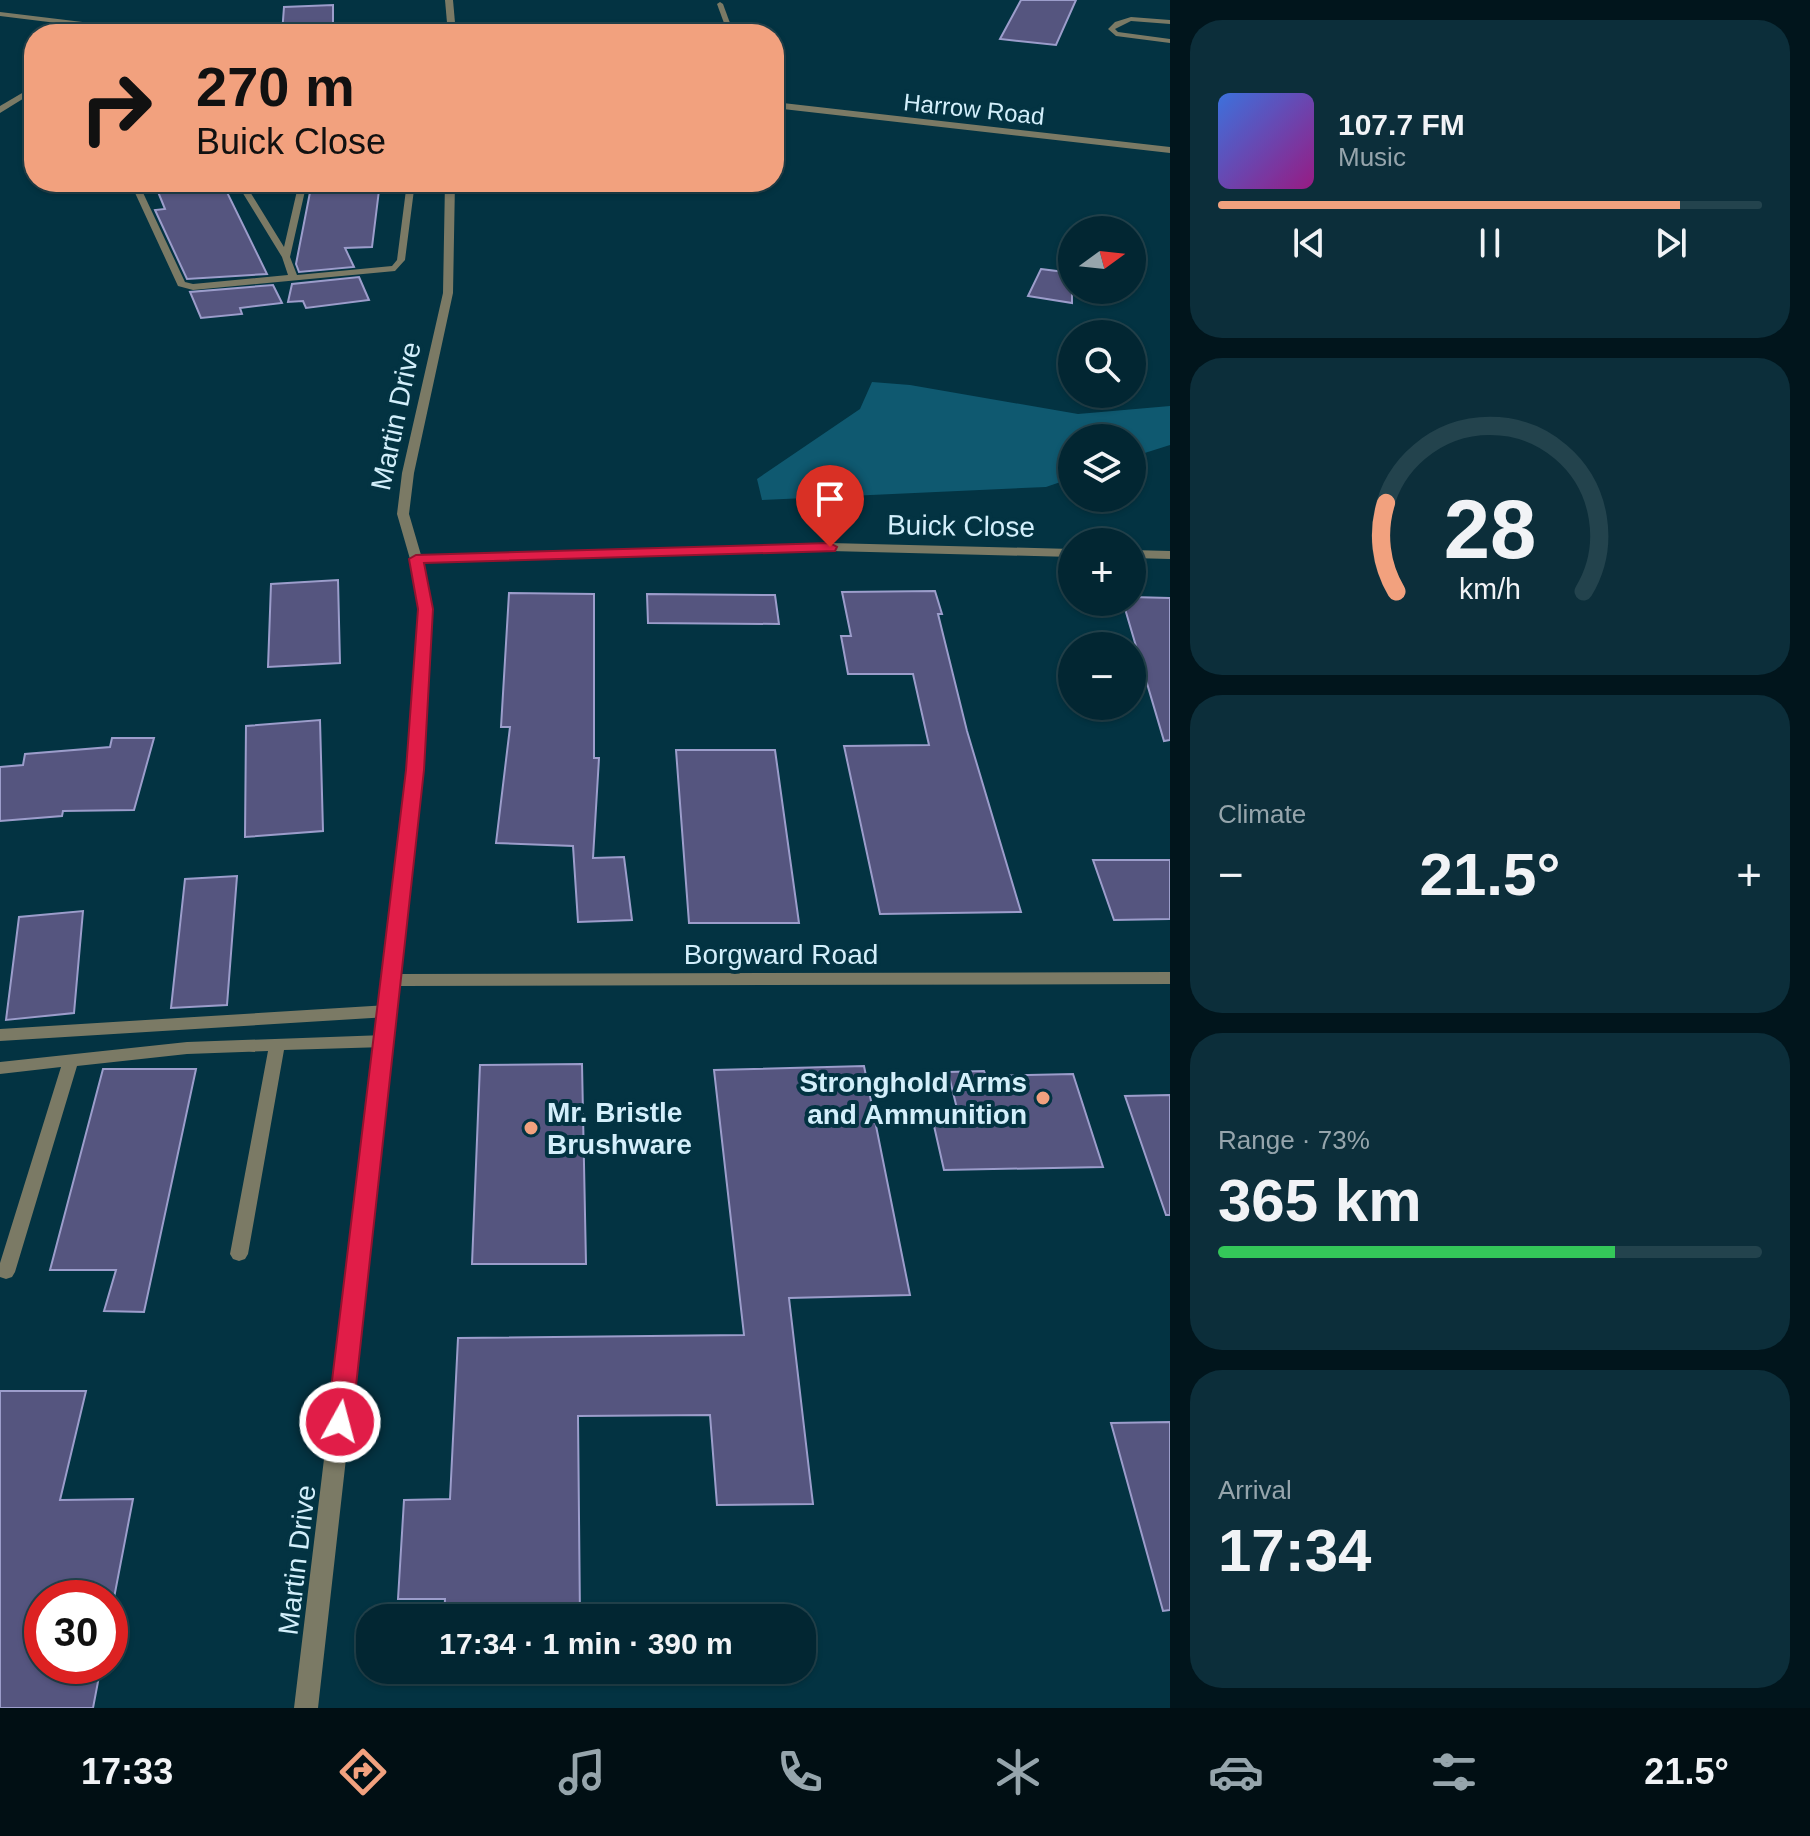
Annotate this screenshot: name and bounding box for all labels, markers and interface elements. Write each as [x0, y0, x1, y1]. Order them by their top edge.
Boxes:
text: 270 m [196, 55, 355, 118]
icon: right [64, 56, 168, 160]
street label: Harrow Road [902, 88, 1046, 130]
text: 107.7 FM [1338, 108, 1465, 141]
text: Buick Close [196, 121, 386, 162]
text: Music [1338, 142, 1406, 172]
north arrow [1058, 216, 1146, 304]
map controls [1058, 216, 1146, 720]
icon: previous [1287, 221, 1331, 265]
icon: pause [1468, 221, 1512, 265]
icon: next [1649, 221, 1693, 265]
button: search [1058, 320, 1146, 408]
street label: Martin Drive [365, 339, 427, 493]
button: layers [1058, 424, 1146, 512]
pin [796, 465, 864, 547]
icon: arrive [808, 477, 852, 521]
text: 28 [1444, 483, 1536, 576]
street label: Buick Close [887, 509, 1035, 543]
button: + [1058, 528, 1146, 616]
text: km/h [1459, 574, 1521, 606]
button: − [1058, 632, 1146, 720]
text: Climate [1218, 799, 1306, 829]
text: 21.5° [1420, 841, 1560, 908]
text: − [1218, 850, 1244, 899]
text: + [1736, 850, 1762, 899]
street label: Borgward Road [684, 939, 878, 970]
place label: Stronghold Arms and Ammunition [799, 1067, 1027, 1130]
marker: Stronghold Arms and Ammunition [1034, 1089, 1052, 1107]
place label: Mr. Bristle Brushware [547, 1097, 692, 1160]
marker: Mr. Bristle Brushware [522, 1119, 540, 1137]
text: Range · 73% [1218, 1125, 1370, 1155]
text: 365 km [1218, 1167, 1422, 1234]
position arrow [298, 1380, 382, 1464]
text: Arrival [1218, 1475, 1292, 1505]
street label: Martin Drive [272, 1483, 322, 1637]
text: 17:34 [1218, 1517, 1371, 1584]
speed limit sign: 30 [24, 1580, 128, 1684]
text: 17:34 · 1 min · 390 m [439, 1627, 733, 1660]
icon: directions [335, 1744, 391, 1800]
icon: music [554, 1744, 610, 1800]
icon: phone [772, 1744, 828, 1800]
icon: climate [990, 1744, 1046, 1800]
icon: car [1208, 1744, 1264, 1800]
icon: filters [1426, 1744, 1482, 1800]
text: 17:33 [81, 1751, 173, 1792]
text: 21.5° [1644, 1751, 1729, 1792]

